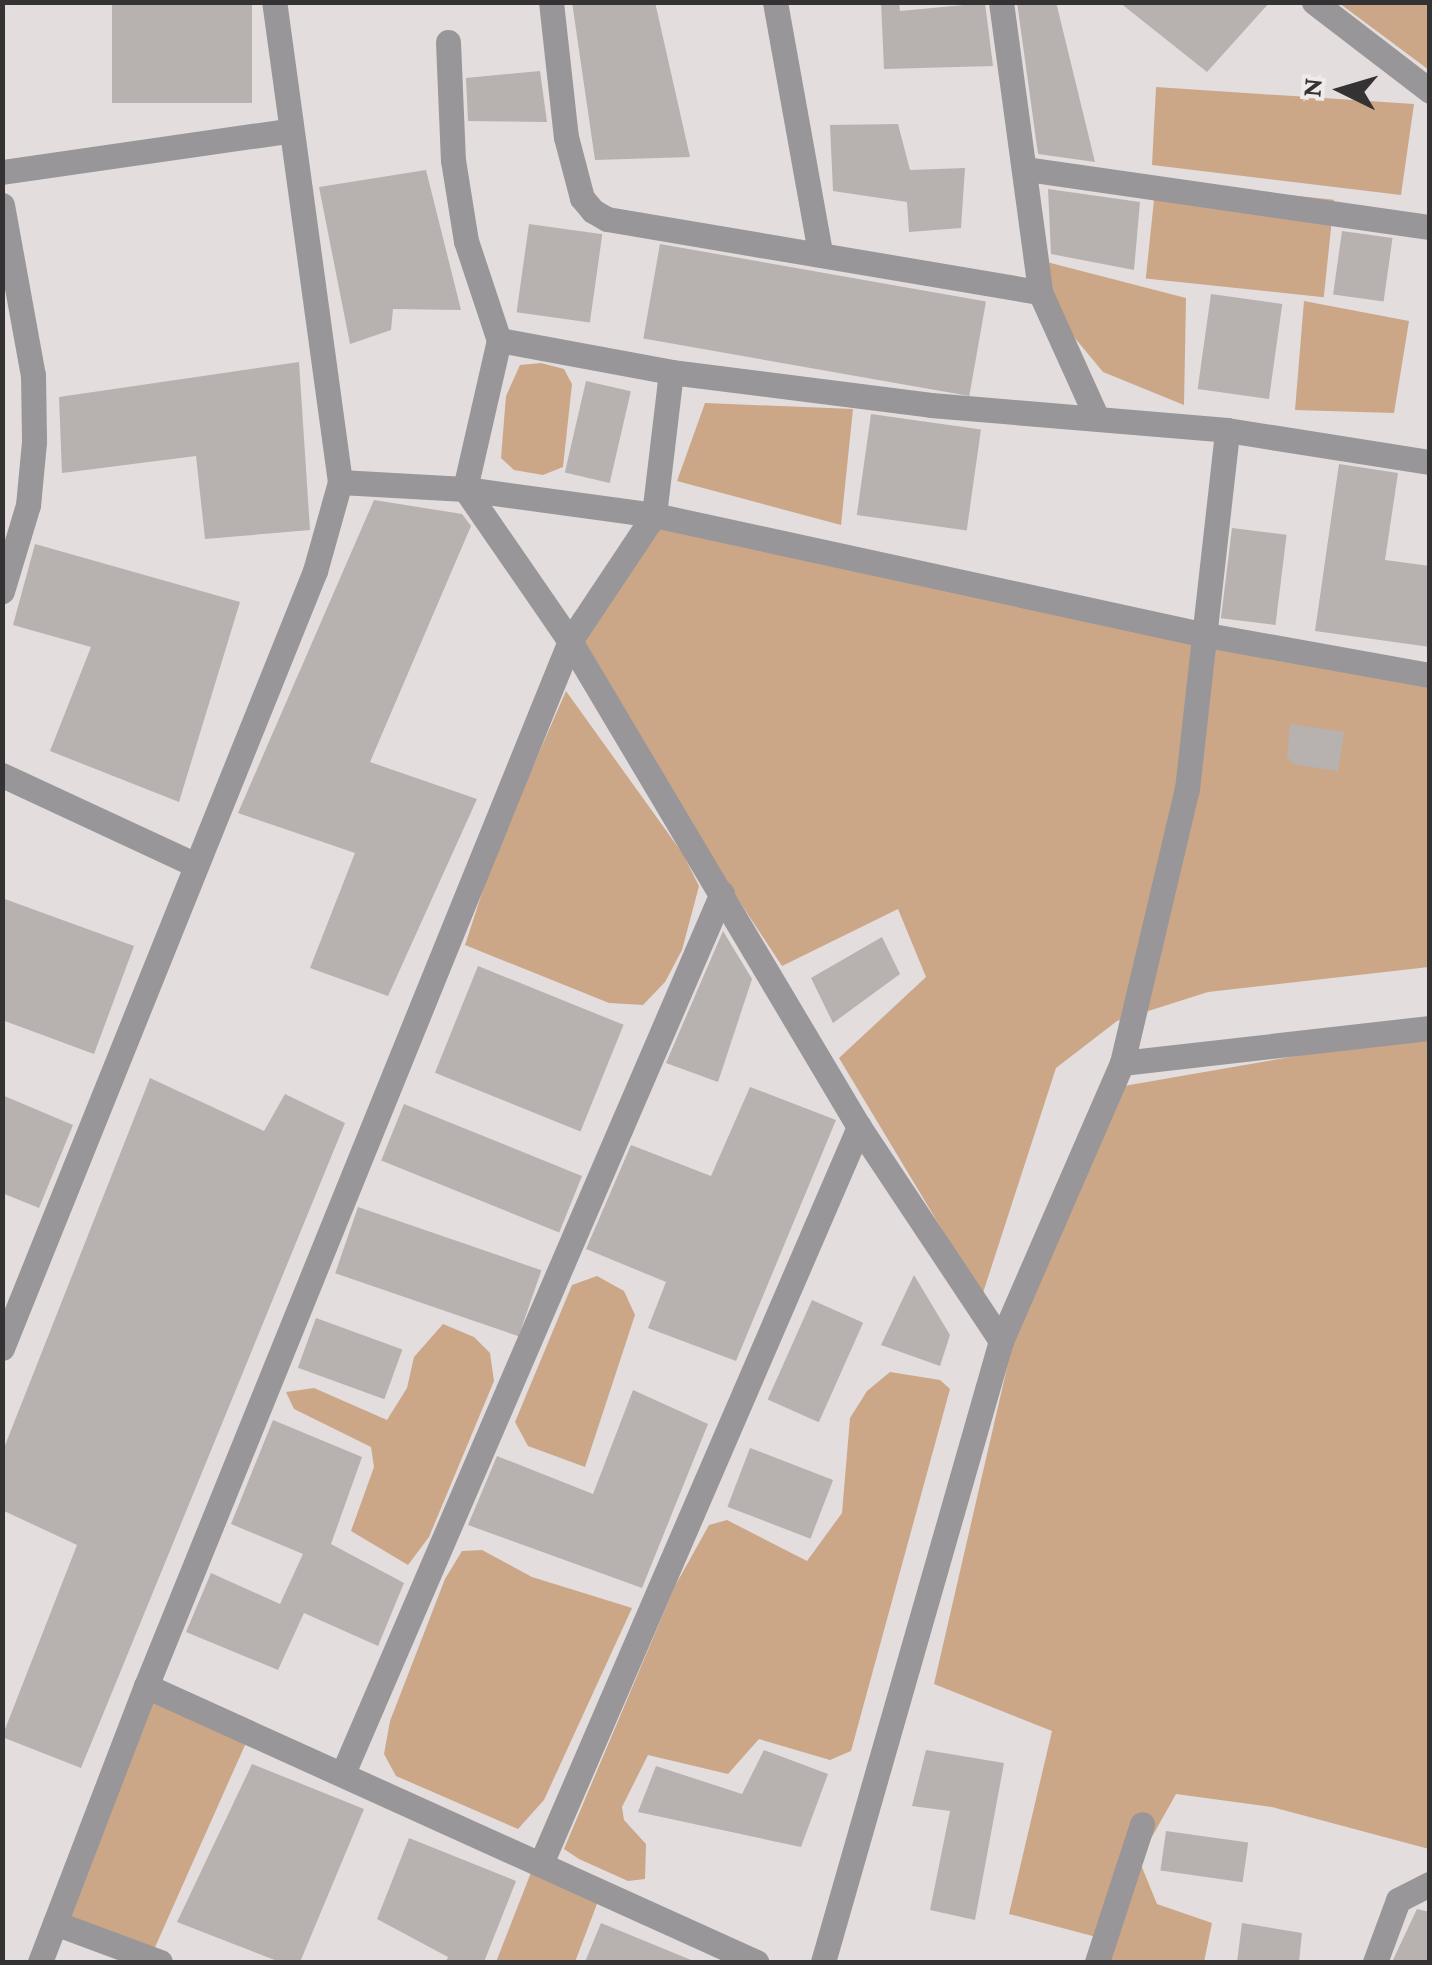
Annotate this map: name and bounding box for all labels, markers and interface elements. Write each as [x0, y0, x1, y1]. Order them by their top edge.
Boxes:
north arrow [1292, 40, 1392, 140]
text: N [1295, 76, 1328, 98]

